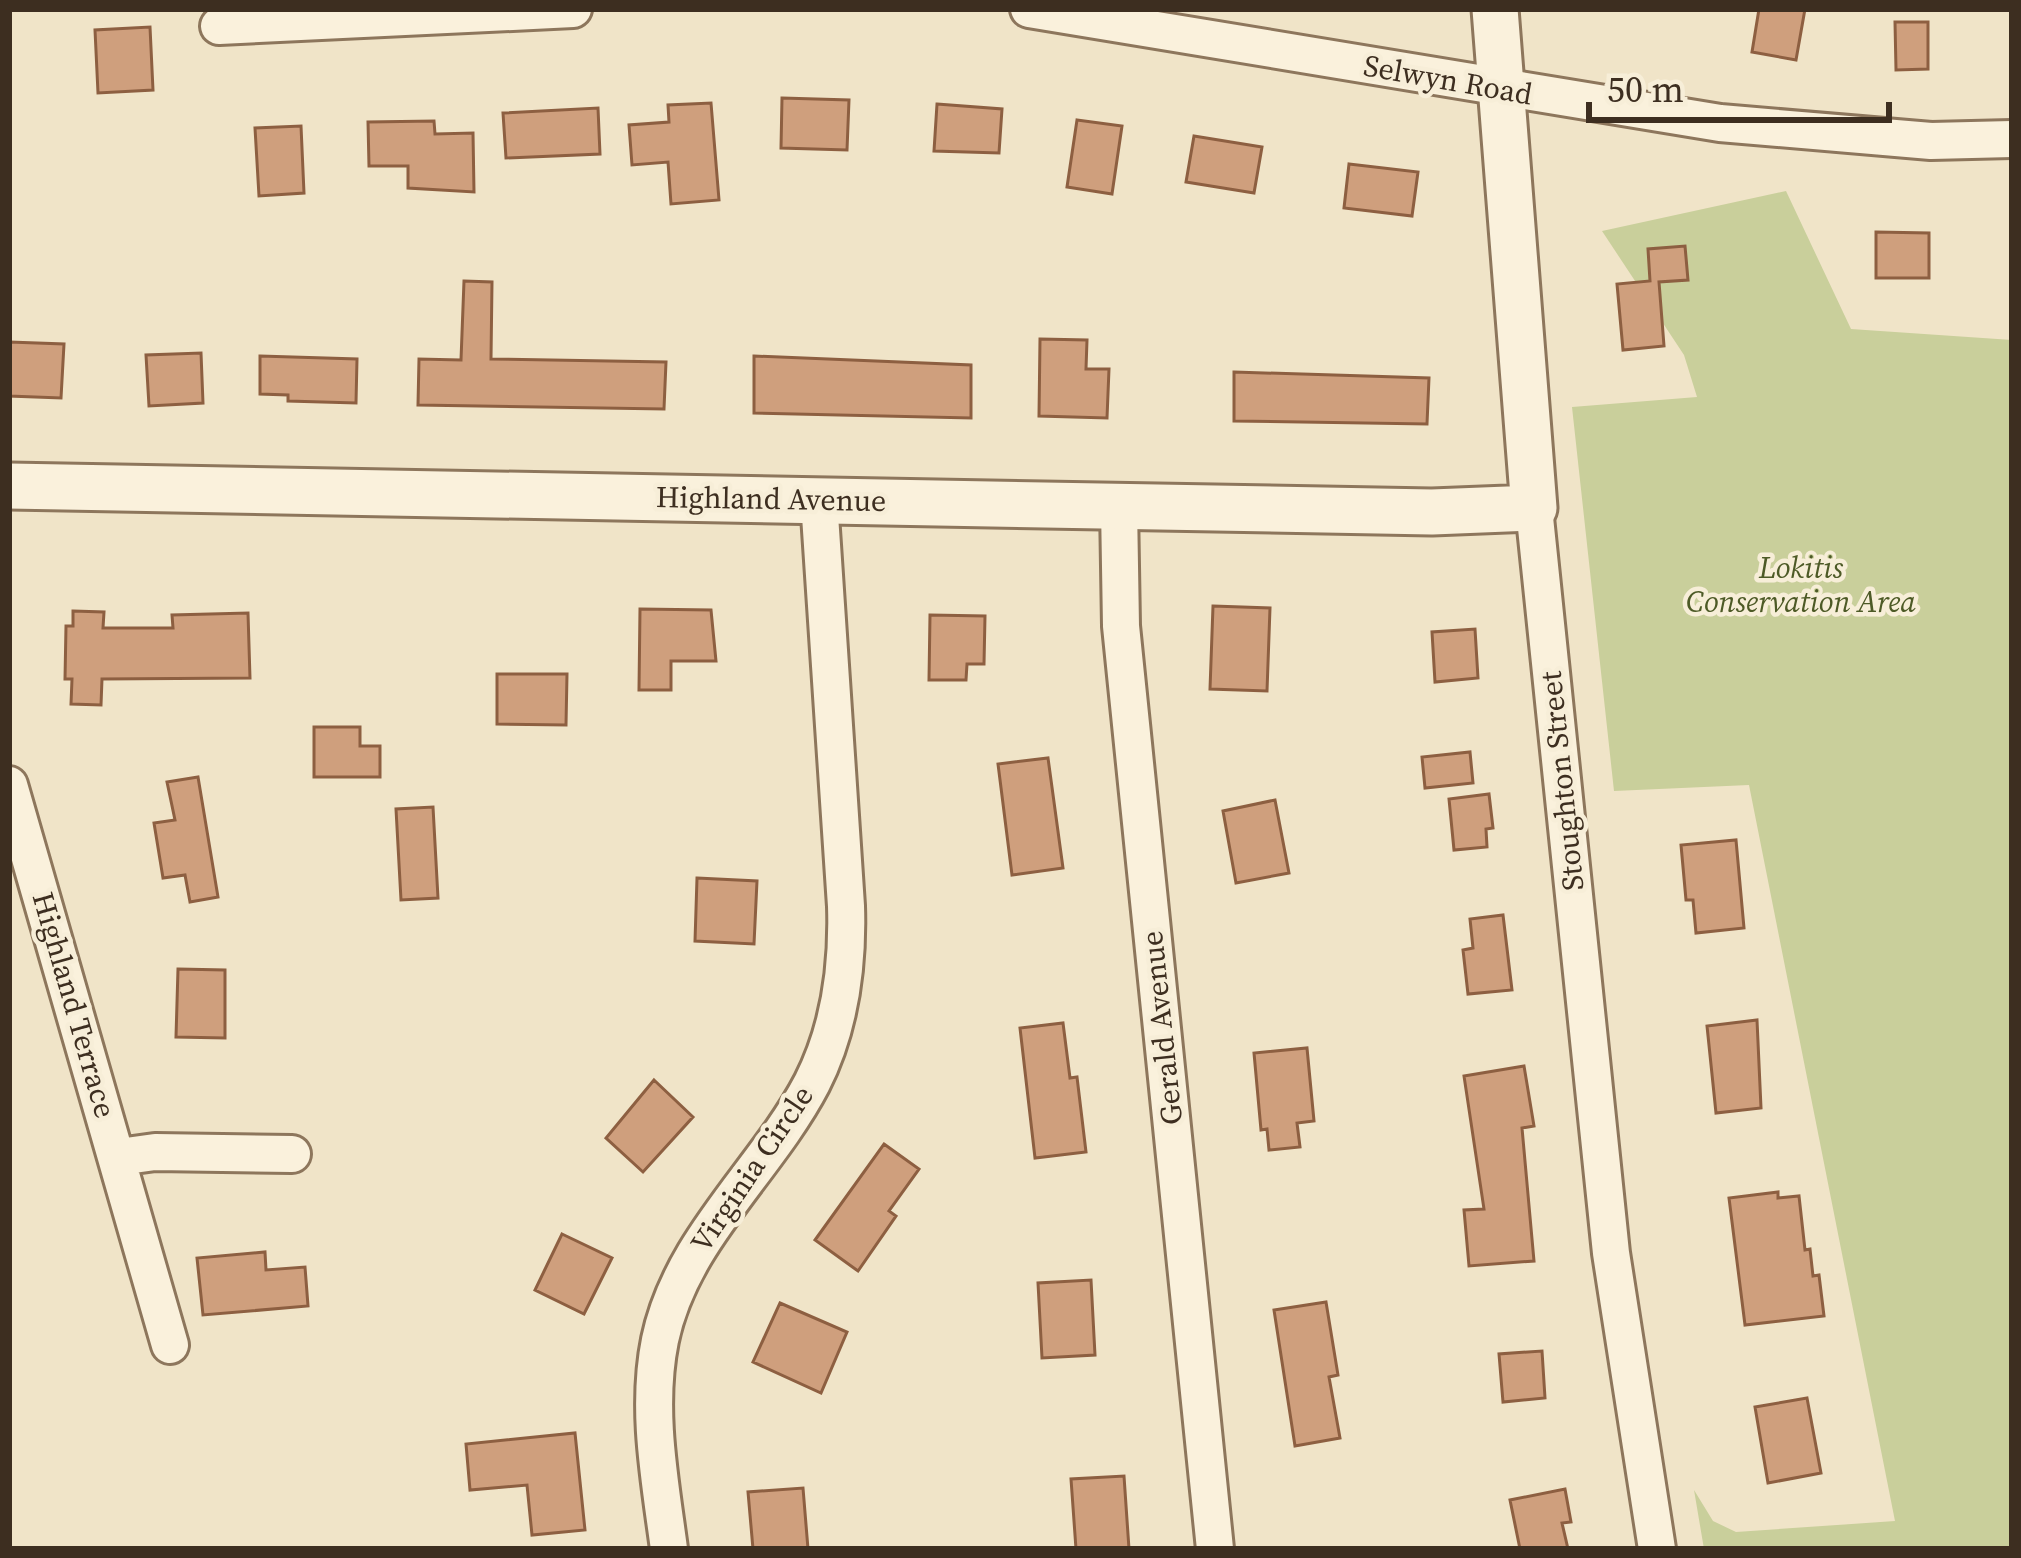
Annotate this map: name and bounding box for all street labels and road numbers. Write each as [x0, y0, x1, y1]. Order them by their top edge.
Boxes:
street label: Selwyn Road [1360, 44, 1536, 115]
street label: Highland Avenue [656, 476, 886, 521]
street label: Stoughton Street [1530, 669, 1593, 893]
street label: Highland Terrace [23, 887, 126, 1122]
street label: Gerald Avenue [1131, 929, 1192, 1127]
street label: Virginia Circle [681, 1077, 823, 1260]

